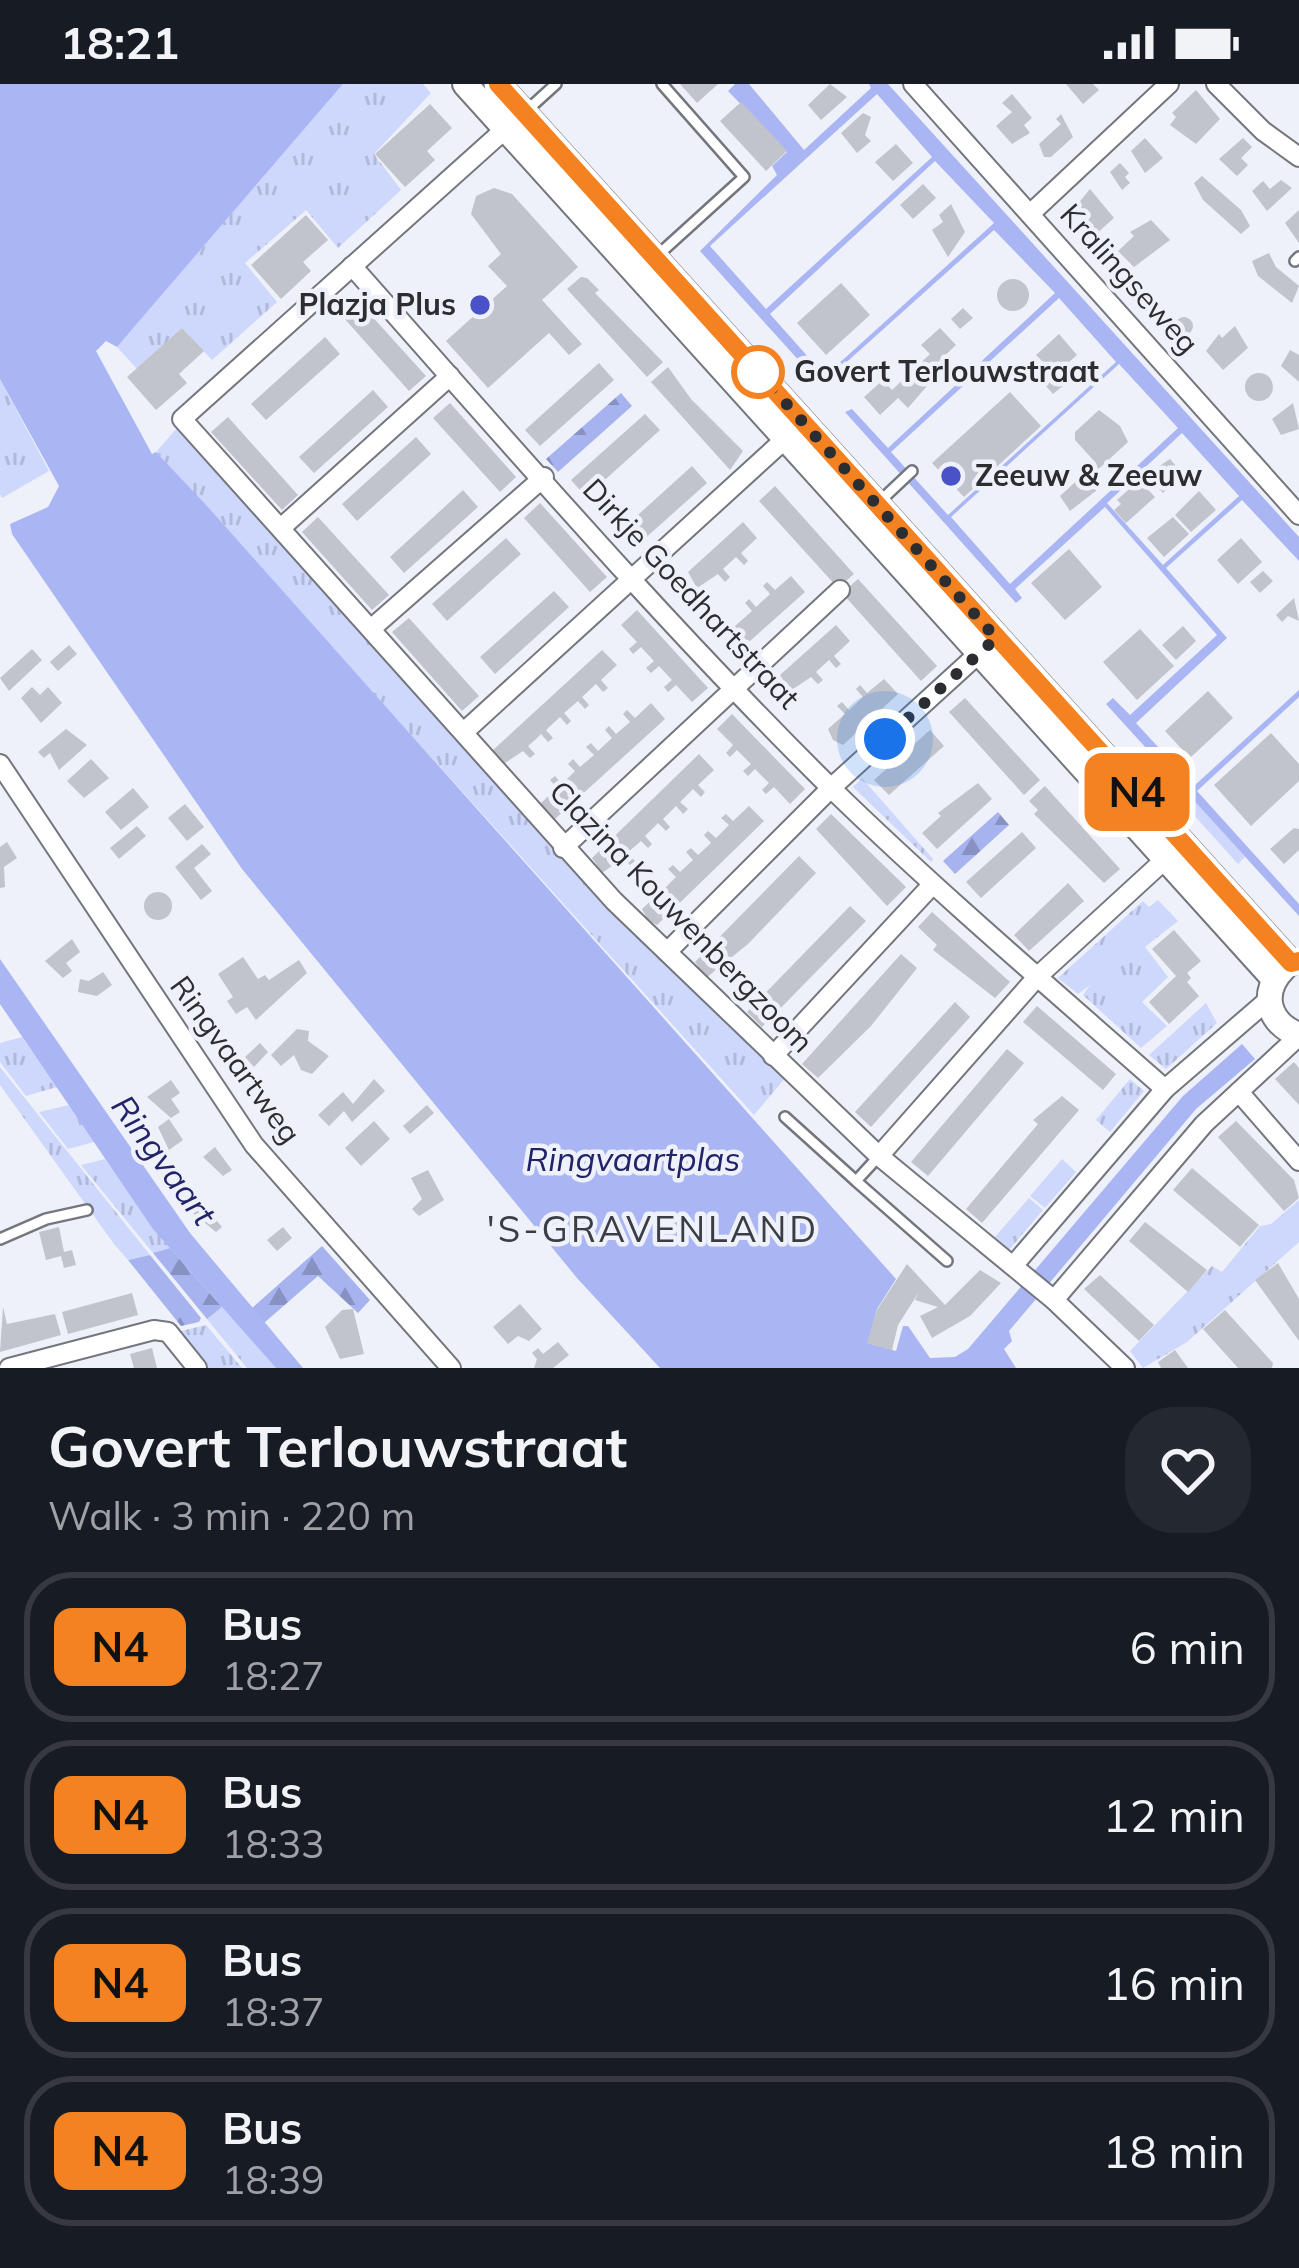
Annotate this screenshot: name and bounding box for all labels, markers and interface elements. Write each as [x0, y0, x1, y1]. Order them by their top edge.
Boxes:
text: 18:21 [60, 14, 179, 70]
street label: Kralingseweg [1052, 195, 1207, 361]
place label: Plazja Plus [298, 285, 456, 323]
marker: Plazja Plus [467, 292, 493, 318]
marker: Govert Terlouwstraat [733, 347, 783, 397]
place label: Govert Terlouwstraat [794, 352, 1099, 390]
place label: Zeeuw & Zeeuw [975, 456, 1203, 494]
marker: Zeeuw & Zeeuw [938, 463, 964, 489]
street label: Dirkje Goedhartstraat [575, 470, 808, 716]
your location [855, 709, 915, 769]
line badge: N4 [1083, 753, 1191, 831]
text: N4 [1109, 765, 1165, 818]
street label: Clazina Kouwenbergzoom [542, 772, 822, 1060]
street label: Ringvaartweg [162, 968, 309, 1151]
water label: Ringvaart [103, 1087, 226, 1234]
water label: Ringvaartplas [526, 1138, 740, 1179]
district label: 'S-GRAVENLAND [487, 1206, 819, 1251]
button: heart [1125, 1407, 1251, 1533]
text: Govert Terlouwstraat [48, 1410, 627, 1481]
text: Walk · 3 min · 220 m [48, 1491, 415, 1540]
text: Bus [222, 1595, 302, 1651]
text: 6 min [1130, 1619, 1245, 1675]
text: N4 [92, 1620, 148, 1673]
text: 18:27 [222, 1651, 325, 1700]
text: Bus [222, 1763, 302, 1819]
text: 12 min [1103, 1787, 1245, 1843]
text: N4 [92, 1788, 148, 1841]
text: 18:33 [222, 1819, 325, 1868]
text: Bus [222, 1931, 302, 1987]
text: 16 min [1103, 1955, 1245, 2011]
text: N4 [92, 1956, 148, 2009]
text: 18:37 [222, 1987, 325, 2036]
text: Bus [222, 2099, 302, 2155]
text: 18 min [1103, 2123, 1245, 2179]
text: N4 [92, 2124, 148, 2177]
text: 18:39 [222, 2155, 325, 2204]

